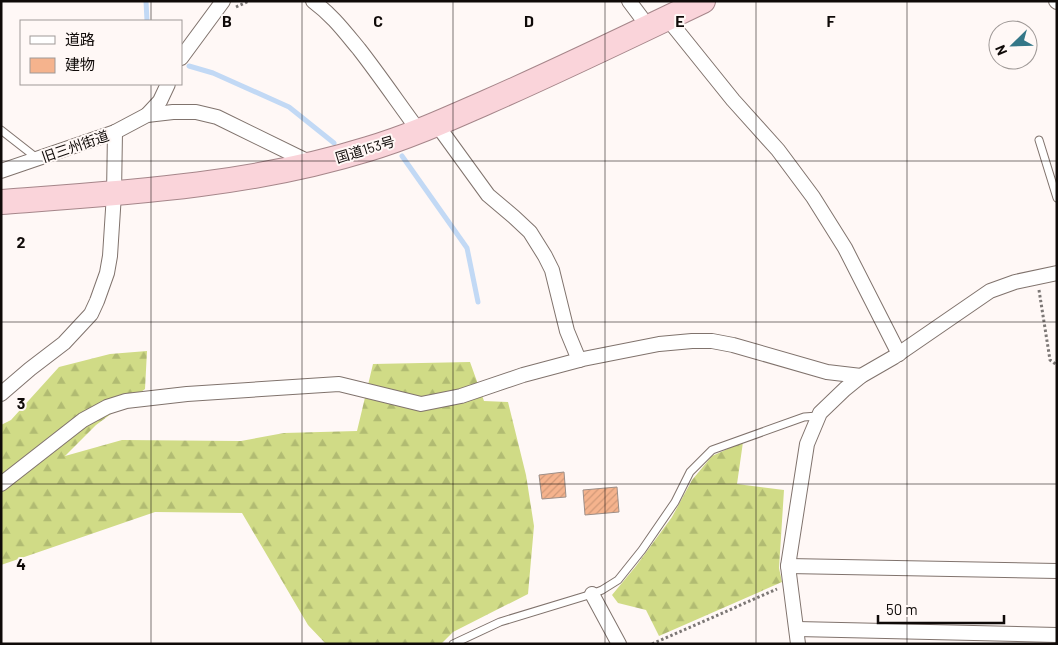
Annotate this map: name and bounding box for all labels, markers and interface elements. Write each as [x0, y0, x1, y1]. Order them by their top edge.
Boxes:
text: B [222, 11, 232, 30]
text: C [373, 11, 383, 30]
text: D [524, 11, 534, 30]
text: E [675, 11, 685, 30]
text: F [827, 11, 836, 30]
legend [20, 20, 182, 85]
north arrow [988, 20, 1038, 70]
text: 道路 [65, 30, 95, 48]
text: N [991, 43, 1010, 58]
text: 建物 [65, 55, 95, 73]
street label: 旧三州街道 [39, 127, 111, 165]
street label: 国道153号 [333, 132, 397, 166]
text: 2 [17, 232, 26, 251]
text: 3 [17, 393, 25, 412]
text: 4 [16, 554, 26, 573]
scale bar [878, 592, 1004, 624]
text: 50 m [886, 600, 918, 618]

